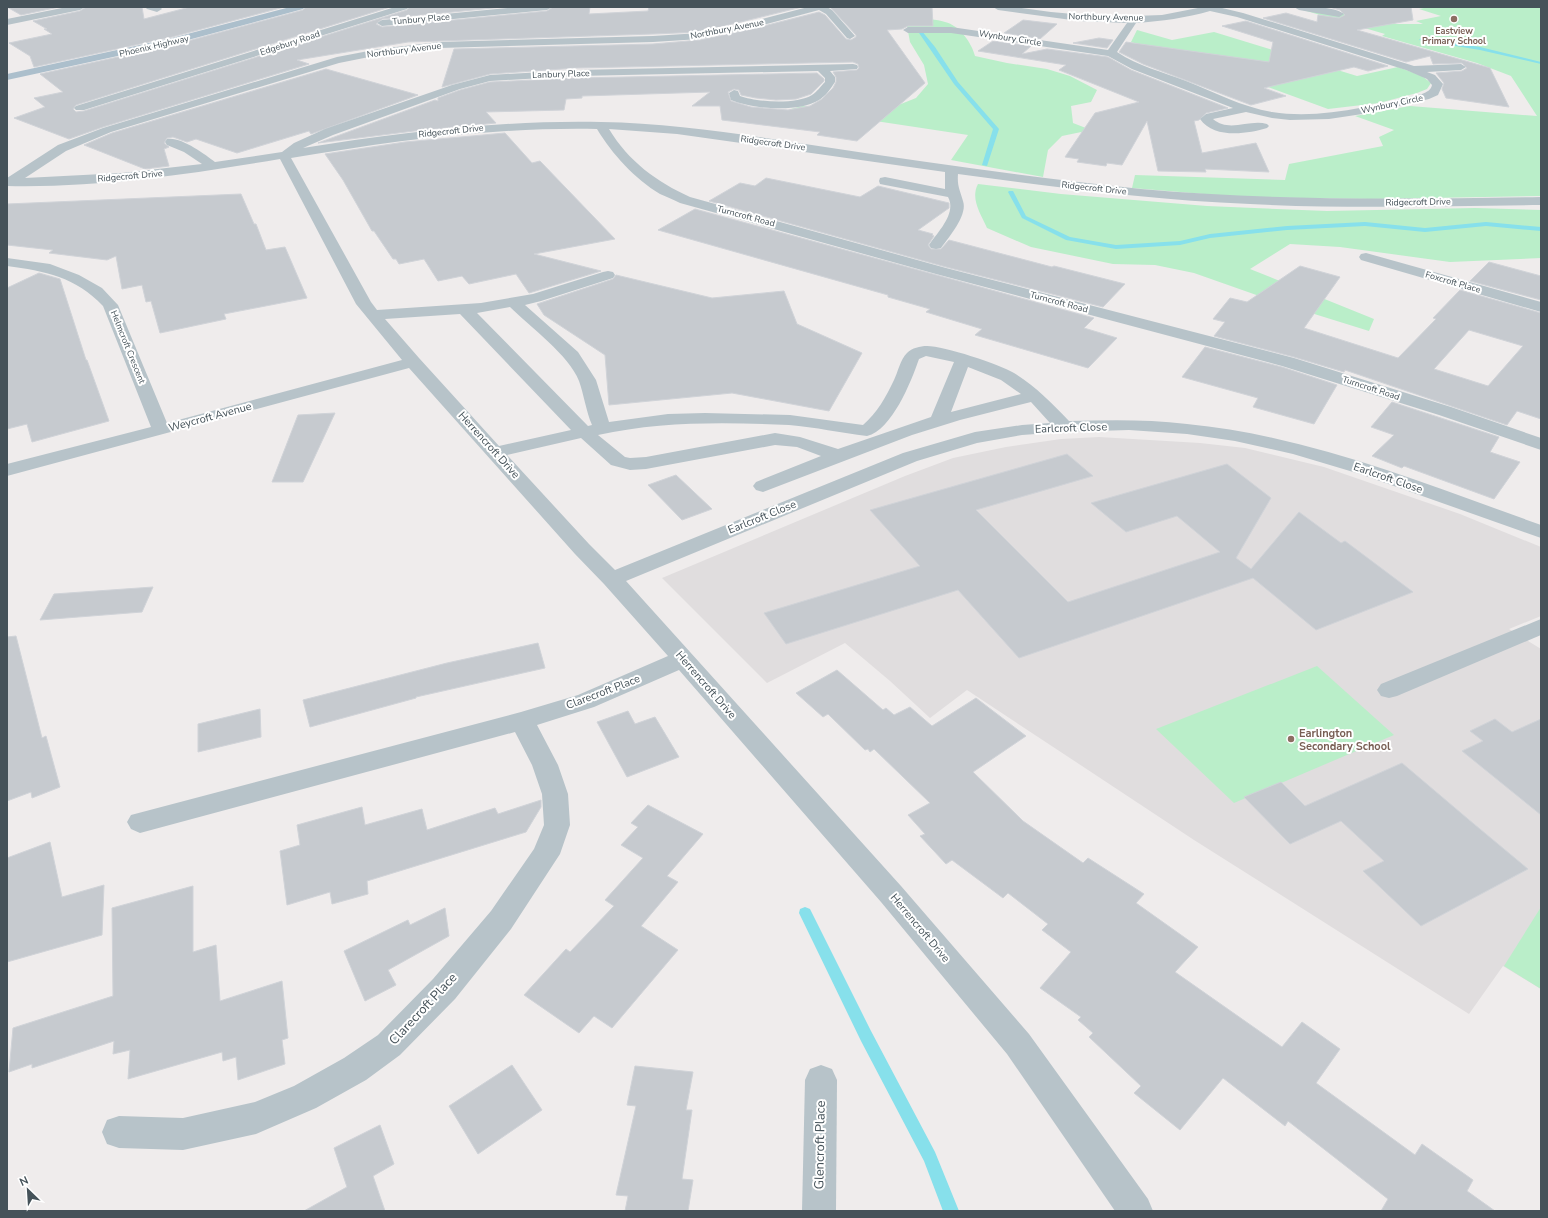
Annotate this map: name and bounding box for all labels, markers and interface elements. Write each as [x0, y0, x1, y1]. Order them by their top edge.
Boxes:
street label: Tunbury Place [392, 10, 450, 27]
street label: Northbury Avenue [1069, 10, 1144, 24]
marker: Eastview Primary School [1449, 14, 1459, 24]
street label: Northbury Avenue [689, 16, 765, 42]
place label: Eastview Primary School [1422, 25, 1486, 47]
street label: Wynbury Circle [978, 27, 1042, 49]
street label: Edgebury Road [259, 28, 321, 58]
street label: Phoenix Highway [118, 32, 190, 60]
street label: Northbury Avenue [366, 39, 442, 61]
street label: Lanbury Place [532, 67, 590, 81]
street label: Wynbury Circle [1360, 92, 1424, 116]
street label: Ridgecroft Drive [418, 122, 484, 140]
street label: Ridgecroft Drive [740, 133, 806, 154]
street label: Ridgecroft Drive [97, 167, 163, 185]
street label: Ridgecroft Drive [1061, 179, 1127, 197]
street label: Ridgecroft Drive [1385, 195, 1451, 209]
street label: Turncroft Road [716, 202, 776, 230]
street label: Foxcroft Place [1424, 268, 1482, 296]
street label: Turncroft Road [1029, 288, 1089, 316]
street label: Helmcroft Crescent [108, 309, 148, 386]
street label: Turncroft Road [1341, 373, 1401, 403]
street label: Weycroft Avenue [167, 399, 253, 435]
street label: Herrencroft Drive [455, 408, 523, 482]
street label: Earlcroft Close [1035, 419, 1108, 437]
street label: Earlcroft Close [1351, 459, 1425, 497]
street label: Earlcroft Close [726, 496, 798, 537]
street label: Herrencroft Drive [672, 648, 740, 722]
street label: Clarecroft Place [564, 671, 642, 713]
place label: Earlington Secondary School [1299, 726, 1391, 754]
marker: Earlington Secondary School [1286, 734, 1296, 744]
street label: Herrencroft Drive [887, 890, 953, 966]
street label: Clarecroft Place [385, 969, 461, 1049]
street label: Glencroft Place [810, 1100, 830, 1190]
north arrow [8, 1170, 48, 1210]
text: N [17, 1173, 31, 1190]

